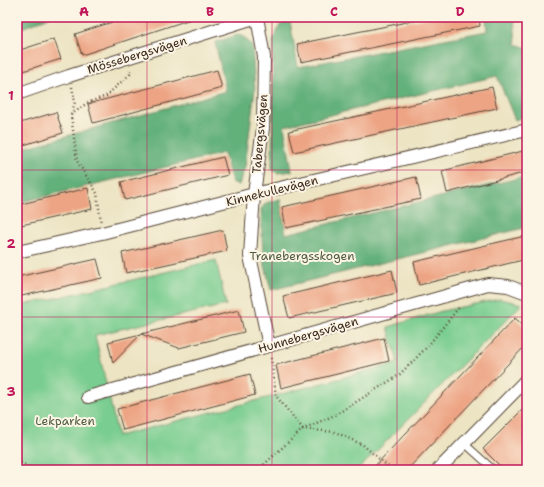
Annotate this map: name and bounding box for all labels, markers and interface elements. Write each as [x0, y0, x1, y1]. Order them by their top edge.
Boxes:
text: A [79, 3, 89, 20]
text: B [206, 3, 214, 20]
text: C [330, 3, 338, 20]
text: D [455, 3, 465, 20]
street label: Mössebergsvägen [85, 32, 189, 78]
text: 1 [8, 87, 14, 104]
street label: Tabergsvägen [249, 94, 271, 174]
street label: Kinnekullevägen [224, 172, 320, 210]
text: 2 [6, 235, 16, 252]
park label: Tranebergsskogen [250, 248, 354, 264]
street label: Hunnebergsvägen [256, 313, 360, 357]
text: 3 [6, 383, 16, 400]
park label: Lekparken [35, 413, 95, 429]

